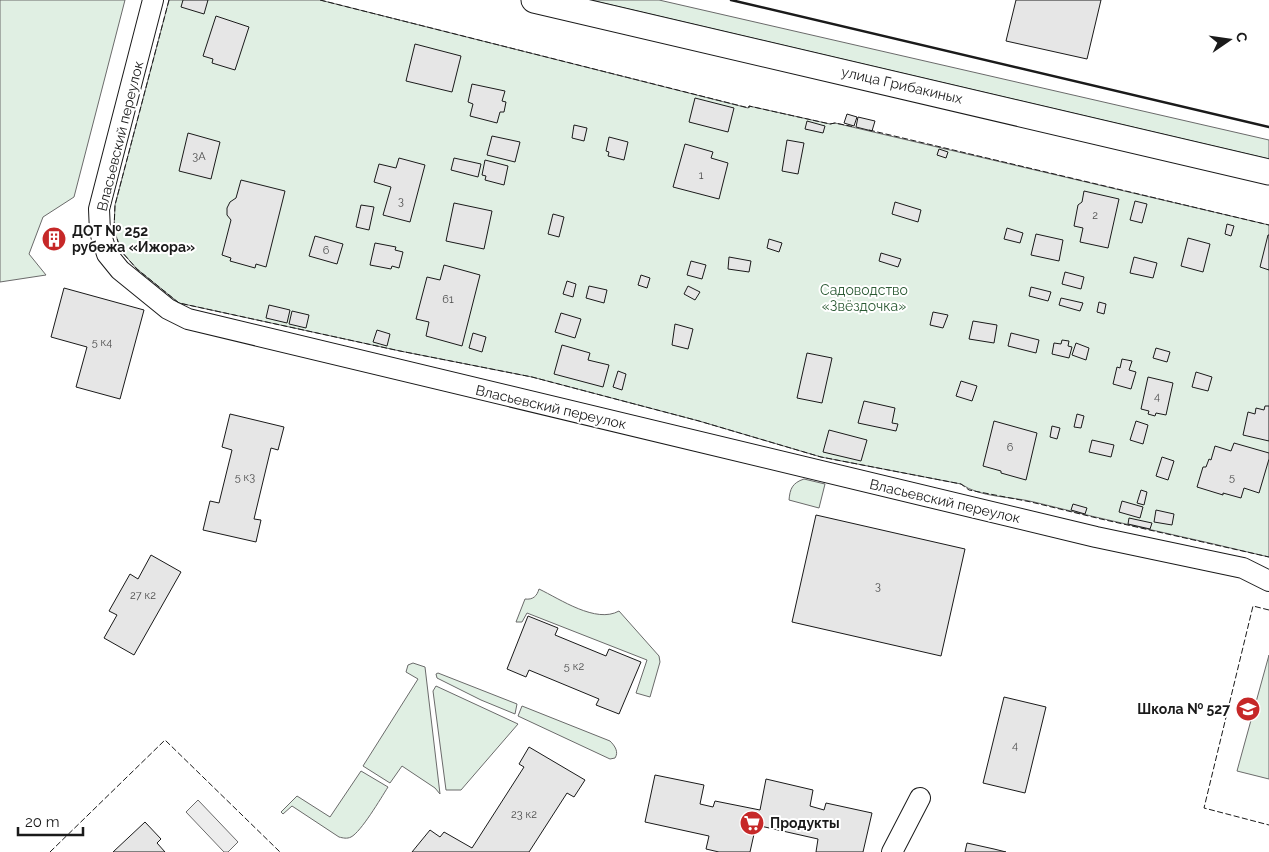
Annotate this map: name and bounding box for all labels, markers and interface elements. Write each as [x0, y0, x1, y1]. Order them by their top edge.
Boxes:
north arrow [1204, 15, 1254, 65]
text: С [1233, 31, 1251, 44]
street label: Власьевский переулок [94, 59, 146, 213]
street label: улица Грибакиных [840, 63, 964, 107]
house number: 3А [192, 150, 206, 163]
house number: 1 [699, 169, 704, 182]
house number: 3 [398, 195, 404, 208]
house number: 2 [1092, 209, 1098, 222]
place label: ДОТ № 252 рубежа «Ижора» [72, 223, 195, 255]
building icon: ДОТ № 252 рубежа «Ижора» [41, 226, 67, 252]
house number: 6 [323, 244, 330, 257]
park label: Садоводство «Звёздочка» [820, 282, 908, 314]
house number: 61 [442, 293, 454, 306]
house number: 5 к4 [92, 336, 112, 349]
street label: Власьевский переулок [474, 382, 628, 432]
house number: 4 [1154, 390, 1160, 403]
house number: 6 [1007, 441, 1014, 454]
house number: 5 к3 [235, 471, 255, 484]
house number: 5 [1229, 471, 1235, 484]
street label: Власьевский переулок [868, 476, 1022, 526]
house number: 3 [875, 580, 881, 593]
house number: 27 к2 [130, 589, 156, 602]
house number: 5 к2 [564, 660, 584, 673]
school or university icon: Школа № 527 [1235, 696, 1261, 722]
place label: Школа № 527 [1137, 701, 1230, 717]
house number: 4 [1012, 739, 1018, 752]
scale bar [18, 804, 82, 836]
house number: 23 к2 [511, 808, 537, 821]
supermarket icon: Продукты [739, 810, 765, 836]
text: 20 m [25, 813, 60, 831]
place label: Продукты [770, 815, 840, 831]

